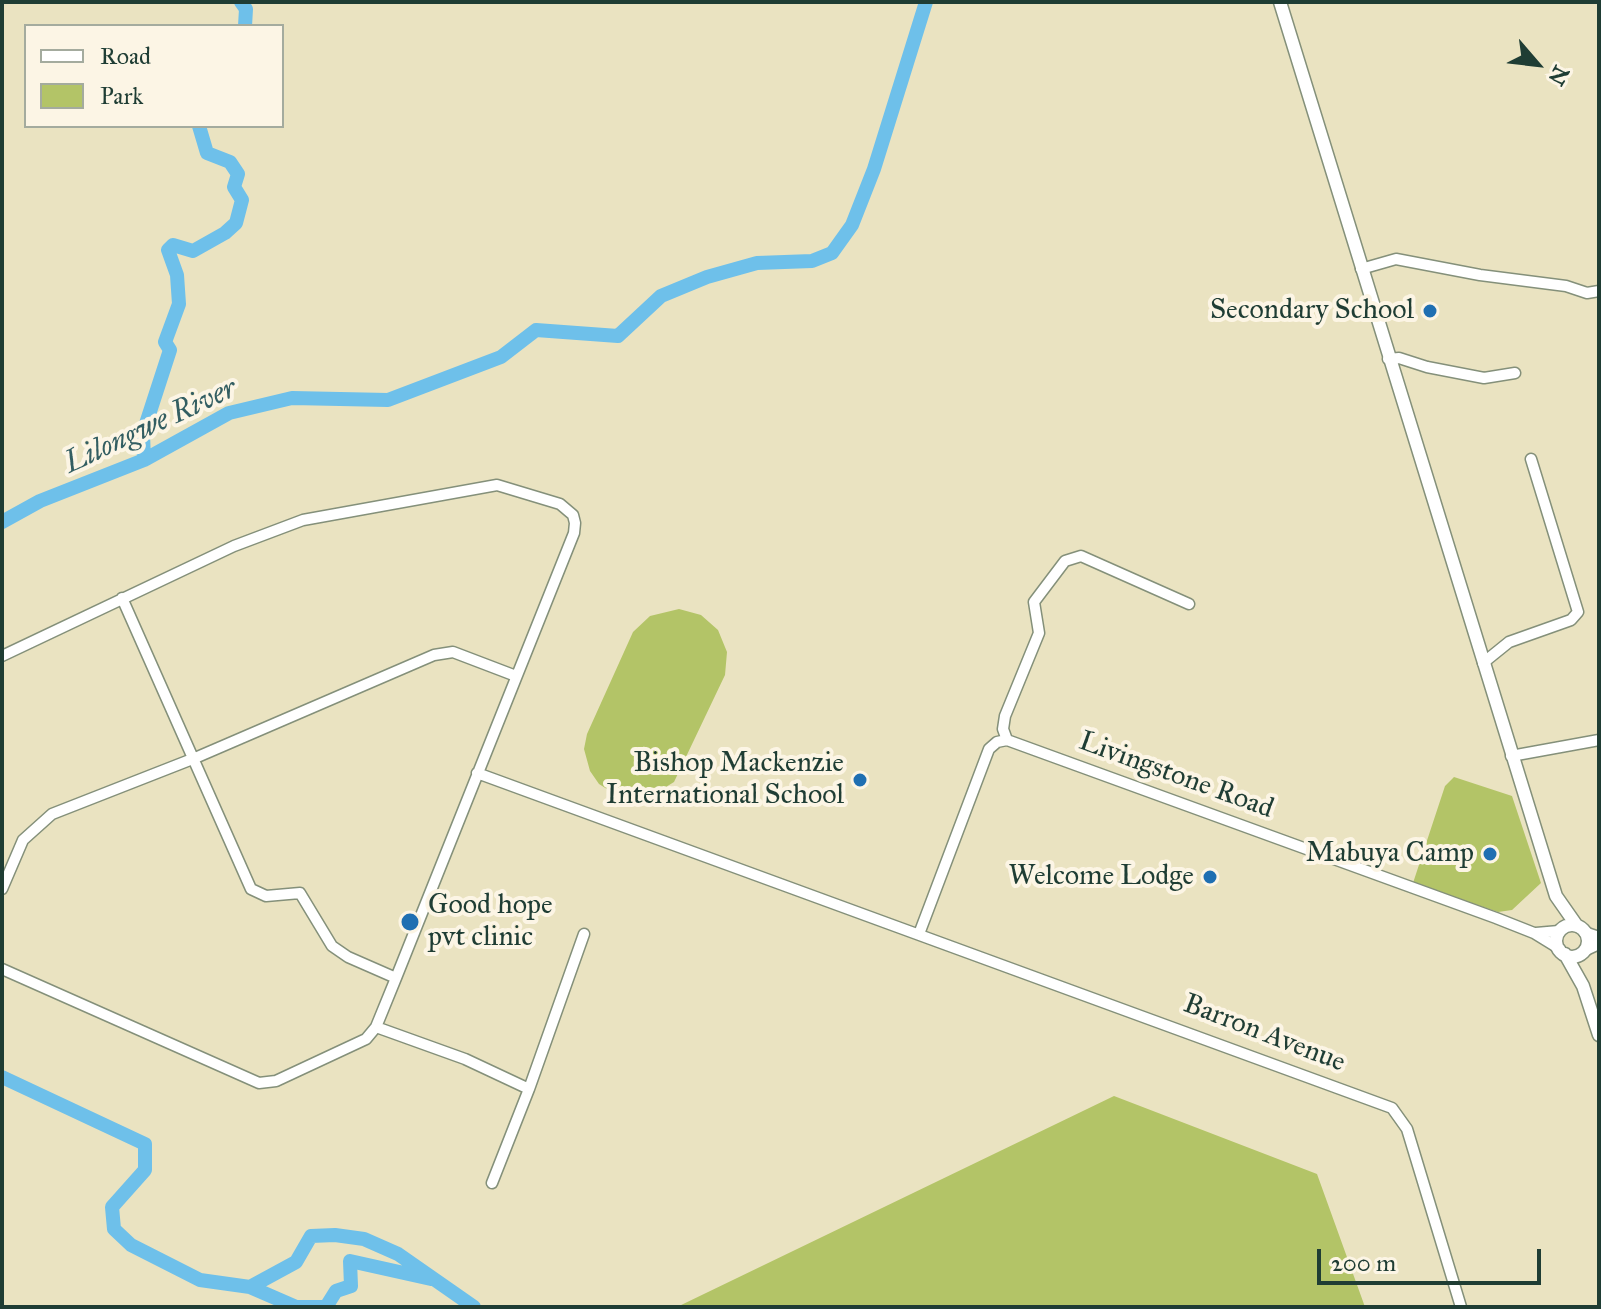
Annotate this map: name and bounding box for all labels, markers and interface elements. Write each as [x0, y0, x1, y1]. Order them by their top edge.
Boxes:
legend [24, 24, 284, 128]
north arrow [1497, 24, 1577, 104]
text: Road [100, 41, 151, 71]
text: N [1542, 61, 1575, 90]
text: Park [100, 81, 143, 111]
place label: Secondary School [1210, 294, 1414, 328]
marker: Secondary School [1421, 302, 1439, 320]
water label: Lilongwe River [59, 371, 243, 483]
street label: Livingstone Road [1074, 725, 1278, 827]
place label: Bishop Mackenzie International School [606, 747, 844, 813]
marker: Bishop Mackenzie International School [851, 771, 869, 789]
place label: Mabuya Camp [1306, 837, 1474, 871]
marker: Mabuya Camp [1481, 845, 1499, 863]
place label: Welcome Lodge [1008, 860, 1194, 894]
marker: Welcome Lodge [1201, 868, 1219, 886]
place label: Good hope pvt clinic [428, 889, 553, 955]
marker: Good hope pvt clinic [399, 911, 421, 933]
street label: Barron Avenue [1178, 988, 1350, 1080]
scale bar [1321, 1233, 1545, 1283]
text: 200 m [1331, 1248, 1396, 1278]

